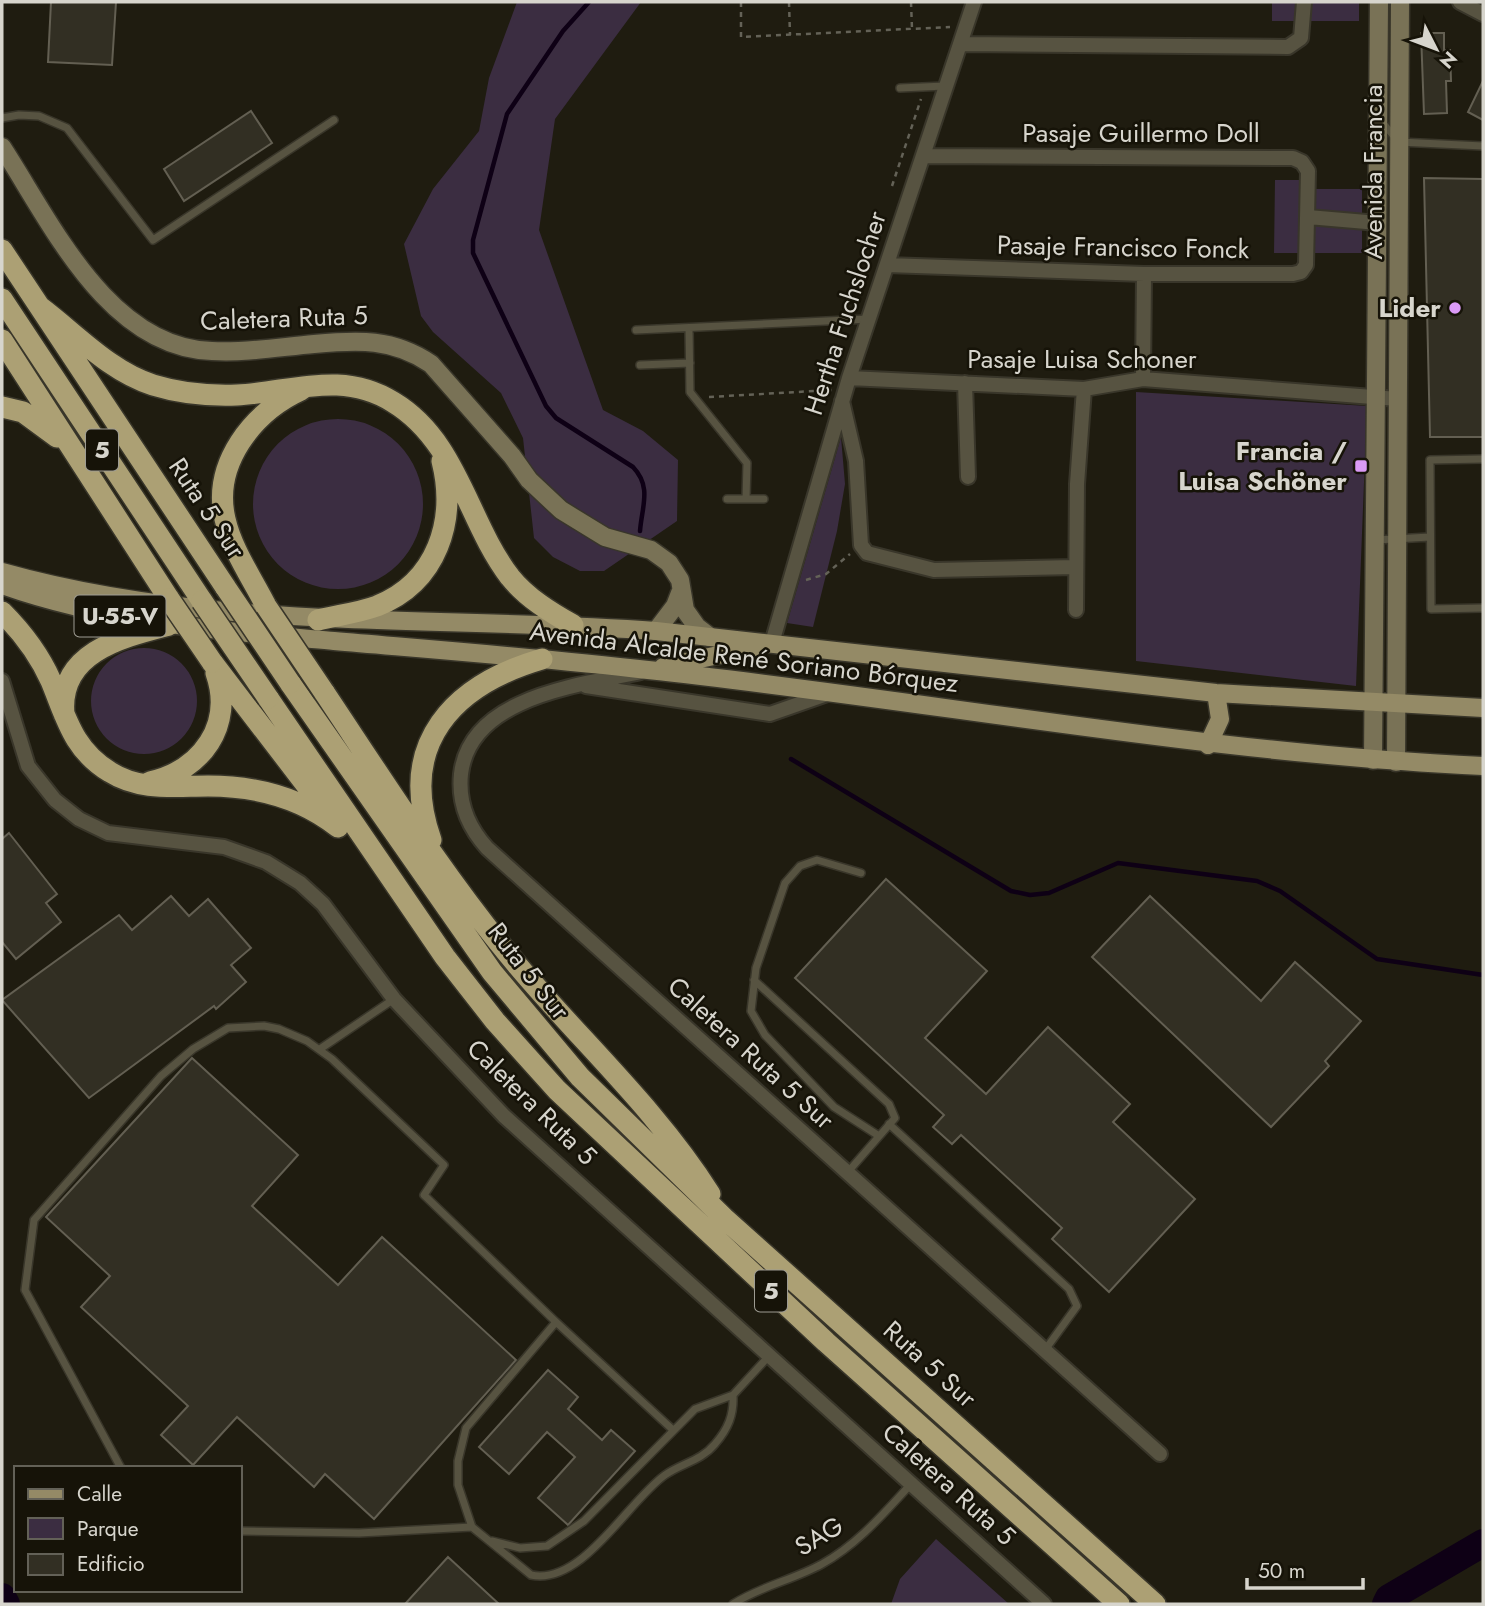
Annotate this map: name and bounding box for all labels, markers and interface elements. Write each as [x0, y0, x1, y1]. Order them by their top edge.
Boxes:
north arrow [1401, 14, 1471, 84]
text: N [1433, 45, 1463, 75]
street label: Avenida Francia [1354, 84, 1392, 260]
street label: Pasaje Guillermo Doll [1022, 114, 1260, 152]
street label: Hertha Fuchslocher [794, 206, 896, 420]
street label: Pasaje Francisco Fonck [997, 226, 1250, 268]
place label: Lider [1378, 289, 1441, 327]
street label: Caletera Ruta 5 [199, 296, 369, 340]
marker: Lider [1447, 300, 1463, 316]
street label: Pasaje Luisa Schoner [967, 340, 1197, 378]
road number: 5 [86, 430, 118, 471]
place label: Francia / Luisa Schöner [1178, 432, 1347, 500]
street label: Ruta 5 Sur [159, 450, 255, 566]
marker: Francia / Luisa Schöner [1353, 458, 1369, 474]
road number: U-55-V [74, 596, 166, 636]
street label: Avenida Alcalde René Soriano Bórquez [527, 612, 961, 702]
street label: Ruta 5 Sur [479, 914, 579, 1028]
street label: Caletera Ruta 5 Sur [659, 968, 843, 1138]
street label: Caletera Ruta 5 [458, 1030, 606, 1174]
road number: 5 [755, 1270, 787, 1311]
street label: Ruta 5 Sur [875, 1312, 985, 1416]
street label: Caletera Ruta 5 [874, 1414, 1024, 1554]
legend [14, 1466, 242, 1592]
text: Calle [77, 1479, 122, 1509]
street label: SAG [787, 1507, 851, 1565]
text: Parque [77, 1514, 139, 1544]
scale bar [1247, 1546, 1362, 1590]
text: Edificio [77, 1549, 144, 1579]
text: 50 m [1258, 1556, 1305, 1586]

